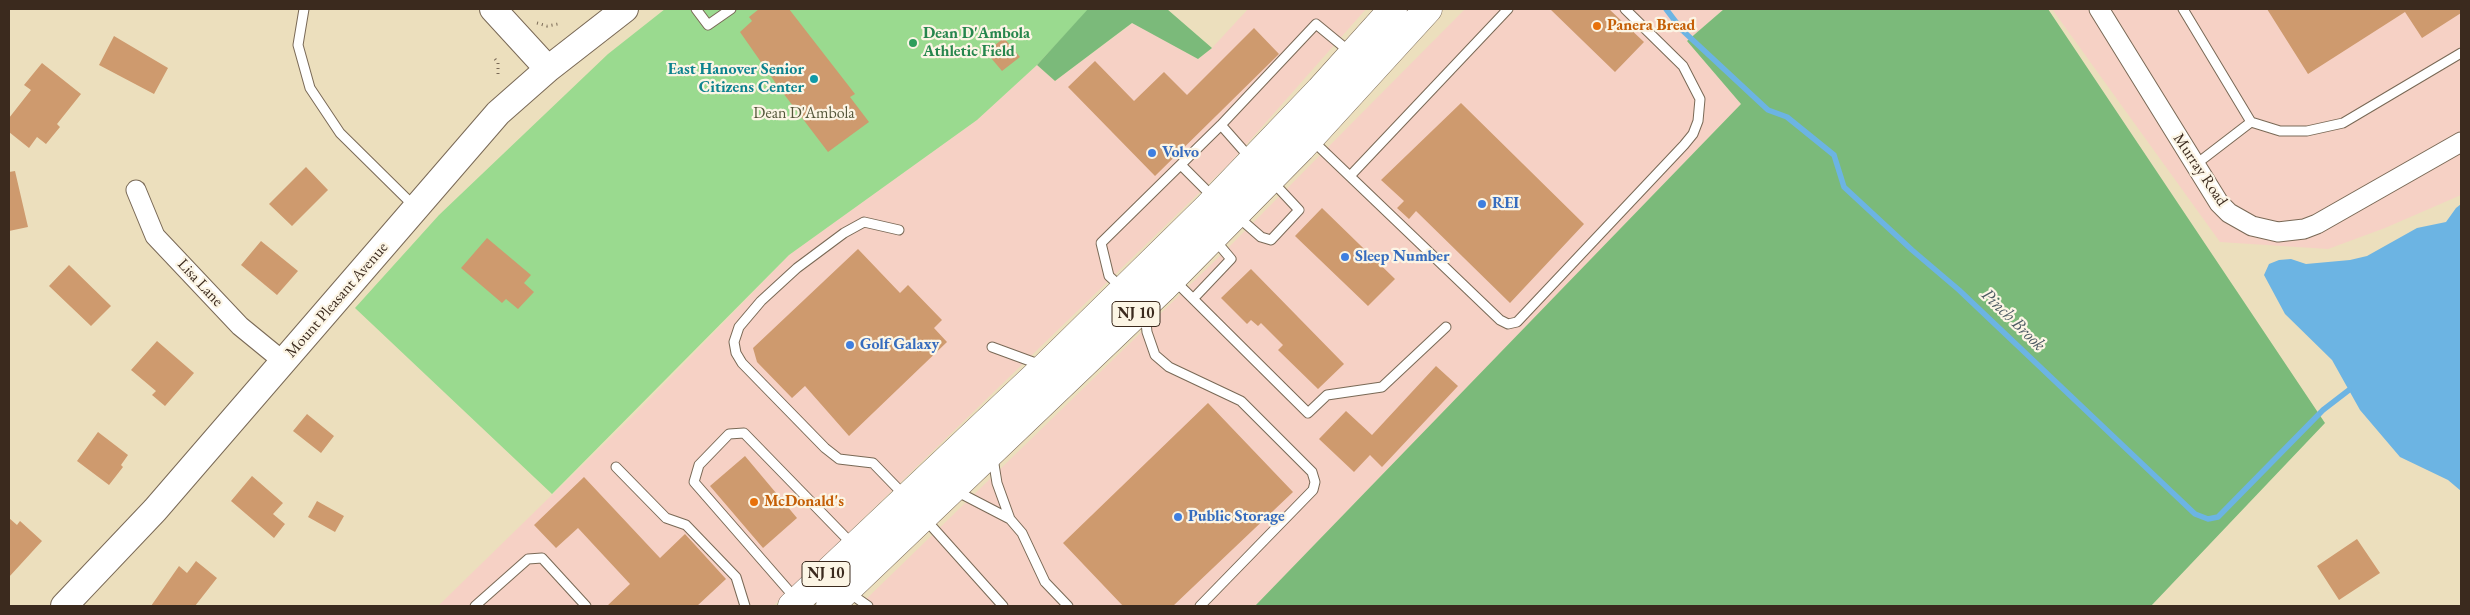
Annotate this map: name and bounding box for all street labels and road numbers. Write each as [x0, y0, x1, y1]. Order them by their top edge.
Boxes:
street label: Murray Road [2169, 130, 2231, 210]
street label: Mount Pleasant Avenue [282, 238, 392, 362]
street label: Lisa Lane [173, 255, 227, 311]
road number: NJ 10 [1112, 302, 1160, 326]
road number: NJ 10 [802, 562, 850, 586]

